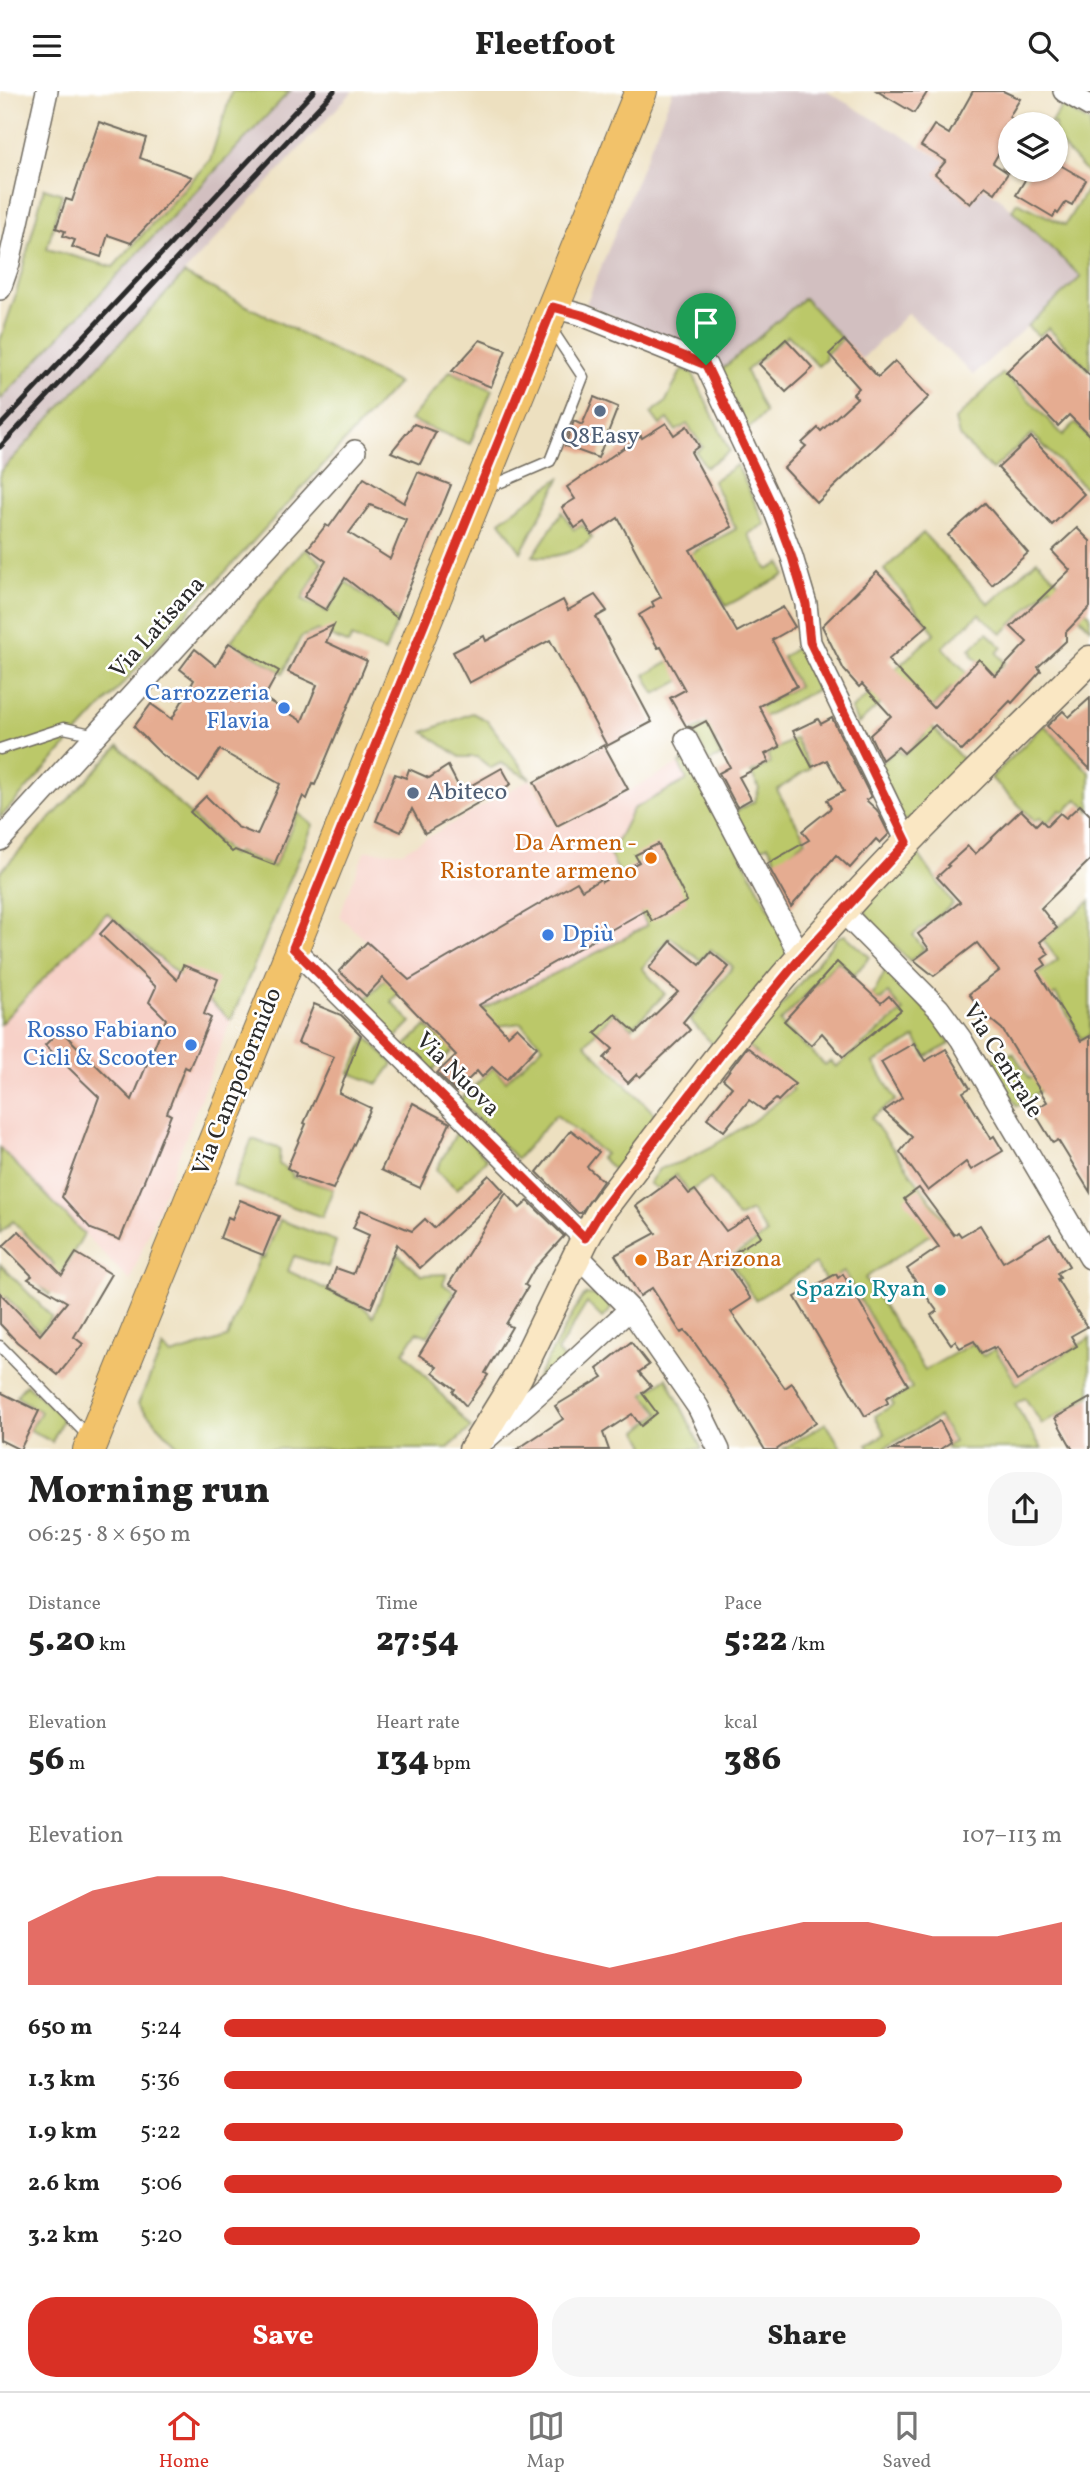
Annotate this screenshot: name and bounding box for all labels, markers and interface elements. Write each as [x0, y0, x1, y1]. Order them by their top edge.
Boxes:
text: Fleetfoot [475, 24, 615, 68]
icon: menu [28, 27, 66, 65]
icon: search [1024, 27, 1062, 65]
map controls [998, 112, 1068, 182]
button: layers [998, 112, 1068, 182]
pin [676, 293, 736, 365]
icon: arrive [687, 304, 725, 342]
marker: Q8Easy [592, 403, 608, 419]
place label: Q8Easy [561, 420, 639, 454]
street label: Via Latisana [102, 569, 214, 687]
place label: Carrozzeria Flavia [145, 677, 270, 739]
marker: Carrozzeria Flavia [276, 700, 292, 716]
place label: Abiteco [427, 776, 507, 810]
marker: Abiteco [405, 785, 421, 801]
place label: Da Armen - Ristorante armeno [440, 827, 637, 889]
marker: Da Armen - Ristorante armeno [643, 850, 659, 866]
place label: Dpiù [562, 918, 614, 952]
marker: Dpiù [540, 927, 556, 943]
street label: Via Campoformido [185, 983, 291, 1181]
street label: Via Centrale [953, 997, 1051, 1125]
place label: Rosso Fabiano Cicli & Scooter [23, 1014, 177, 1076]
street label: Via Nuova [407, 1025, 507, 1125]
marker: Rosso Fabiano Cicli & Scooter [183, 1037, 199, 1053]
place label: Bar Arizona [655, 1243, 782, 1277]
marker: Bar Arizona [633, 1252, 649, 1268]
place label: Spazio Ryan [796, 1273, 926, 1307]
marker: Spazio Ryan [932, 1282, 948, 1298]
text: Morning run [28, 1466, 270, 1519]
button: share [988, 1472, 1062, 1546]
text: 06:25 · 8 × 650 m [28, 1519, 191, 1551]
text: Distance [28, 1591, 101, 1617]
text: Time [376, 1591, 418, 1617]
text: Pace [724, 1591, 762, 1617]
text: 5.20 [28, 1617, 95, 1665]
text: 27:54 [376, 1617, 459, 1665]
text: 5:22 [724, 1617, 787, 1665]
text: km [95, 1632, 126, 1658]
text: /km [787, 1632, 825, 1658]
text: Elevation [28, 1710, 107, 1736]
text: Heart rate [376, 1710, 460, 1736]
text: kcal [724, 1710, 758, 1736]
text: 56 [28, 1736, 65, 1784]
text: 134 [376, 1736, 429, 1784]
text: 386 [724, 1736, 781, 1784]
text: m [65, 1751, 85, 1777]
text: bpm [429, 1751, 471, 1777]
text: Elevation [28, 1820, 124, 1852]
text: 107–113 m [961, 1820, 1062, 1852]
text: 650 m [28, 2012, 92, 2044]
text: 5:24 [140, 2012, 182, 2044]
text: 1.3 km [28, 2064, 96, 2096]
text: 5:36 [140, 2064, 180, 2096]
text: 1.9 km [28, 2116, 97, 2148]
text: 5:22 [140, 2116, 181, 2148]
text: 2.6 km [28, 2168, 100, 2200]
text: 5:06 [140, 2168, 182, 2200]
text: 3.2 km [28, 2220, 99, 2252]
text: 5:20 [140, 2220, 182, 2252]
button: Save [28, 2297, 538, 2377]
button: Share [552, 2297, 1062, 2377]
tab: Home [159, 2407, 209, 2475]
tab: Map [527, 2407, 565, 2475]
tab: Saved [882, 2407, 931, 2475]

